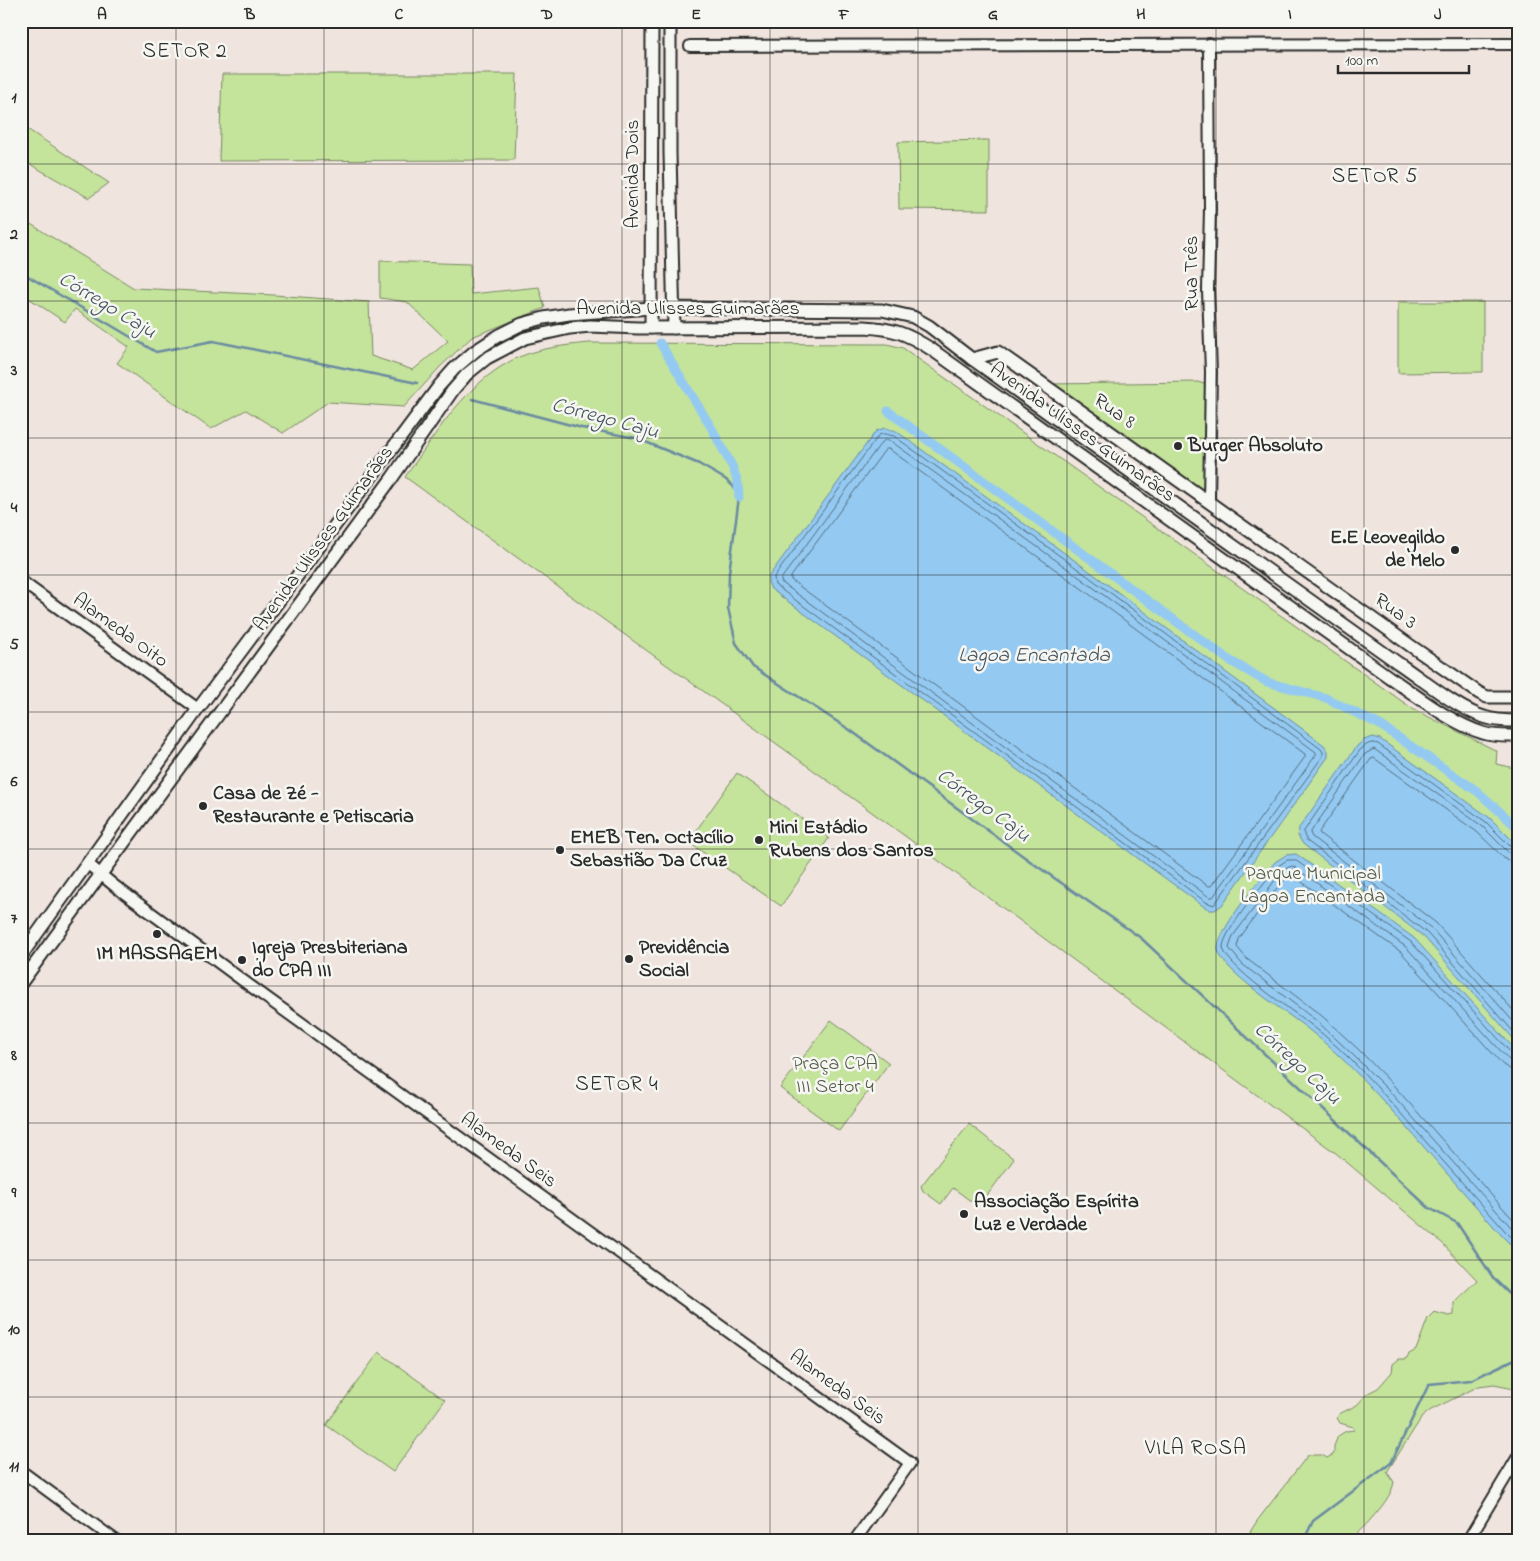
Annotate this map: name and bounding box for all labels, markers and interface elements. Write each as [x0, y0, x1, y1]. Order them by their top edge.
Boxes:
text: A [97, 3, 107, 27]
text: B [244, 3, 256, 27]
text: C [395, 3, 404, 27]
text: D [540, 3, 553, 27]
text: E [691, 3, 701, 27]
text: F [838, 3, 850, 27]
text: G [988, 3, 998, 27]
text: H [1136, 3, 1146, 27]
text: I [1288, 3, 1292, 27]
text: J [1434, 3, 1442, 27]
district label: SETOR 2 [142, 37, 228, 67]
scale bar [1338, 42, 1469, 74]
text: 100 m [1345, 50, 1378, 72]
text: 1 [11, 86, 17, 110]
street label: Avenida Dois [619, 120, 648, 228]
district label: SETOR 5 [1332, 162, 1418, 192]
text: 2 [9, 223, 18, 247]
street label: Rua Três [1178, 235, 1207, 311]
water label: Córrego Caju [52, 265, 162, 348]
street label: Avenida Ulisses Guimarães [576, 295, 800, 324]
street label: Avenida Ulisses Guimarães [983, 356, 1181, 510]
text: 3 [10, 359, 18, 383]
street label: Rua 8 [1087, 387, 1141, 437]
water label: Córrego Caju [548, 390, 662, 449]
place label: Burger Absoluto [1187, 432, 1323, 462]
street label: Avenida Ulisses Guimarães [247, 440, 401, 638]
marker: Burger Absoluto [1172, 440, 1184, 452]
text: 4 [10, 496, 18, 520]
place label: E.E Leovegildo de Melo [1330, 524, 1445, 576]
marker: E.E Leovegildo de Melo [1449, 544, 1461, 556]
street label: Alameda Oito [66, 586, 174, 676]
street label: Rua 3 [1368, 587, 1422, 637]
text: 5 [9, 633, 19, 657]
water label: Lagoa Encantada [958, 641, 1111, 672]
water label: Córrego Caju [929, 762, 1036, 851]
text: 6 [9, 770, 18, 794]
place label: Casa de Zé - Restaurante e Petiscaria [213, 780, 414, 832]
marker: Casa de Zé - Restaurante e Petiscaria [197, 800, 209, 812]
place label: Mini Estádio Rubens dos Santos [769, 814, 934, 866]
place label: EMEB Ten. Octacílio Sebastião Da Cruz [570, 824, 734, 876]
marker: Mini Estádio Rubens dos Santos [753, 834, 765, 846]
marker: EMEB Ten. Octacílio Sebastião Da Cruz [554, 844, 566, 856]
park label: Parque Municipal Lagoa Encantada [1241, 860, 1385, 913]
text: 7 [11, 907, 18, 931]
marker: IM MASSAGEM [151, 928, 163, 940]
place label: Igreja Presbiteriana do CPA III [252, 934, 408, 986]
place label: Previdência Social [639, 934, 729, 986]
place label: IM MASSAGEM [96, 940, 218, 969]
marker: Previdência Social [623, 953, 635, 965]
marker: Igreja Presbiteriana do CPA III [236, 954, 248, 966]
water label: Córrego Caju [1246, 1016, 1347, 1113]
text: 8 [10, 1044, 17, 1068]
park label: Praça CPA III Setor 4 [792, 1050, 878, 1102]
district label: SETOR 4 [575, 1070, 659, 1100]
street label: Alameda Seis [454, 1106, 562, 1196]
text: 9 [11, 1181, 17, 1205]
place label: Associação Espírita Luz e Verdade [974, 1188, 1139, 1240]
marker: Associação Espírita Luz e Verdade [958, 1208, 970, 1220]
text: 10 [8, 1318, 20, 1342]
street label: Alameda Seis [783, 1343, 891, 1433]
district label: VILA ROSA [1144, 1434, 1247, 1464]
text: 11 [9, 1455, 20, 1479]

